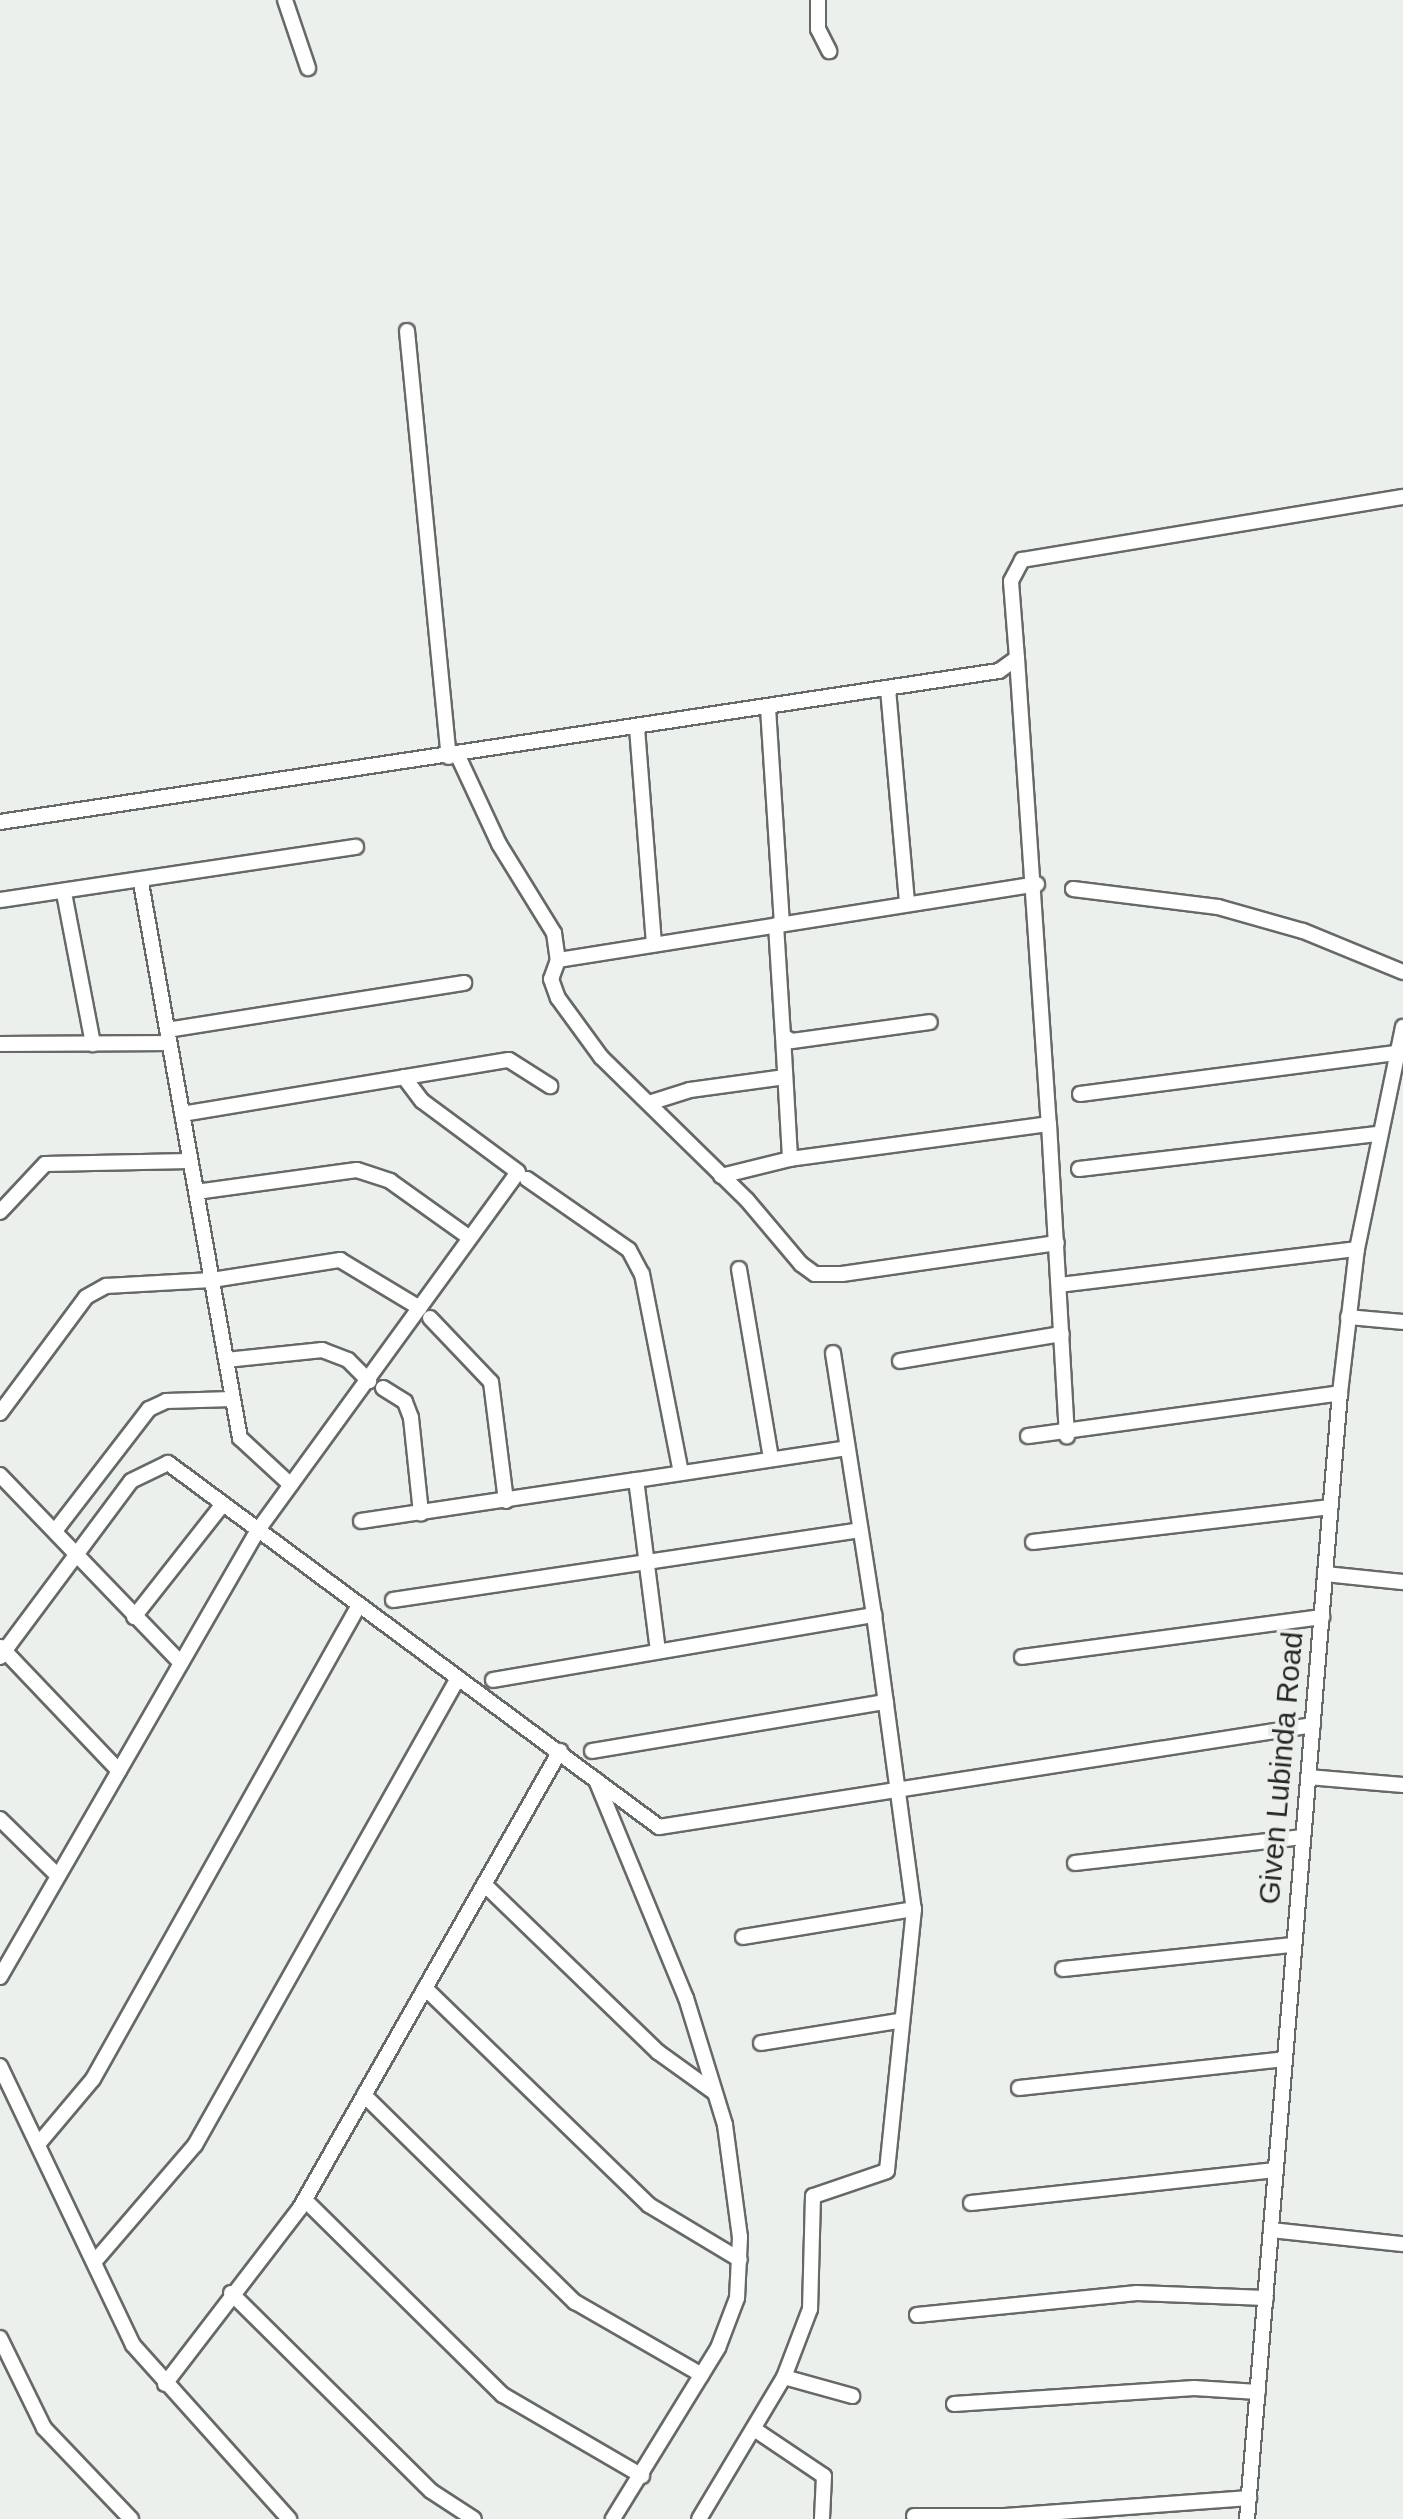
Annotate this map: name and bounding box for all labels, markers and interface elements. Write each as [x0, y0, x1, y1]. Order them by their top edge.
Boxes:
street label: Given Lubinda Road [1251, 1630, 1311, 1906]

